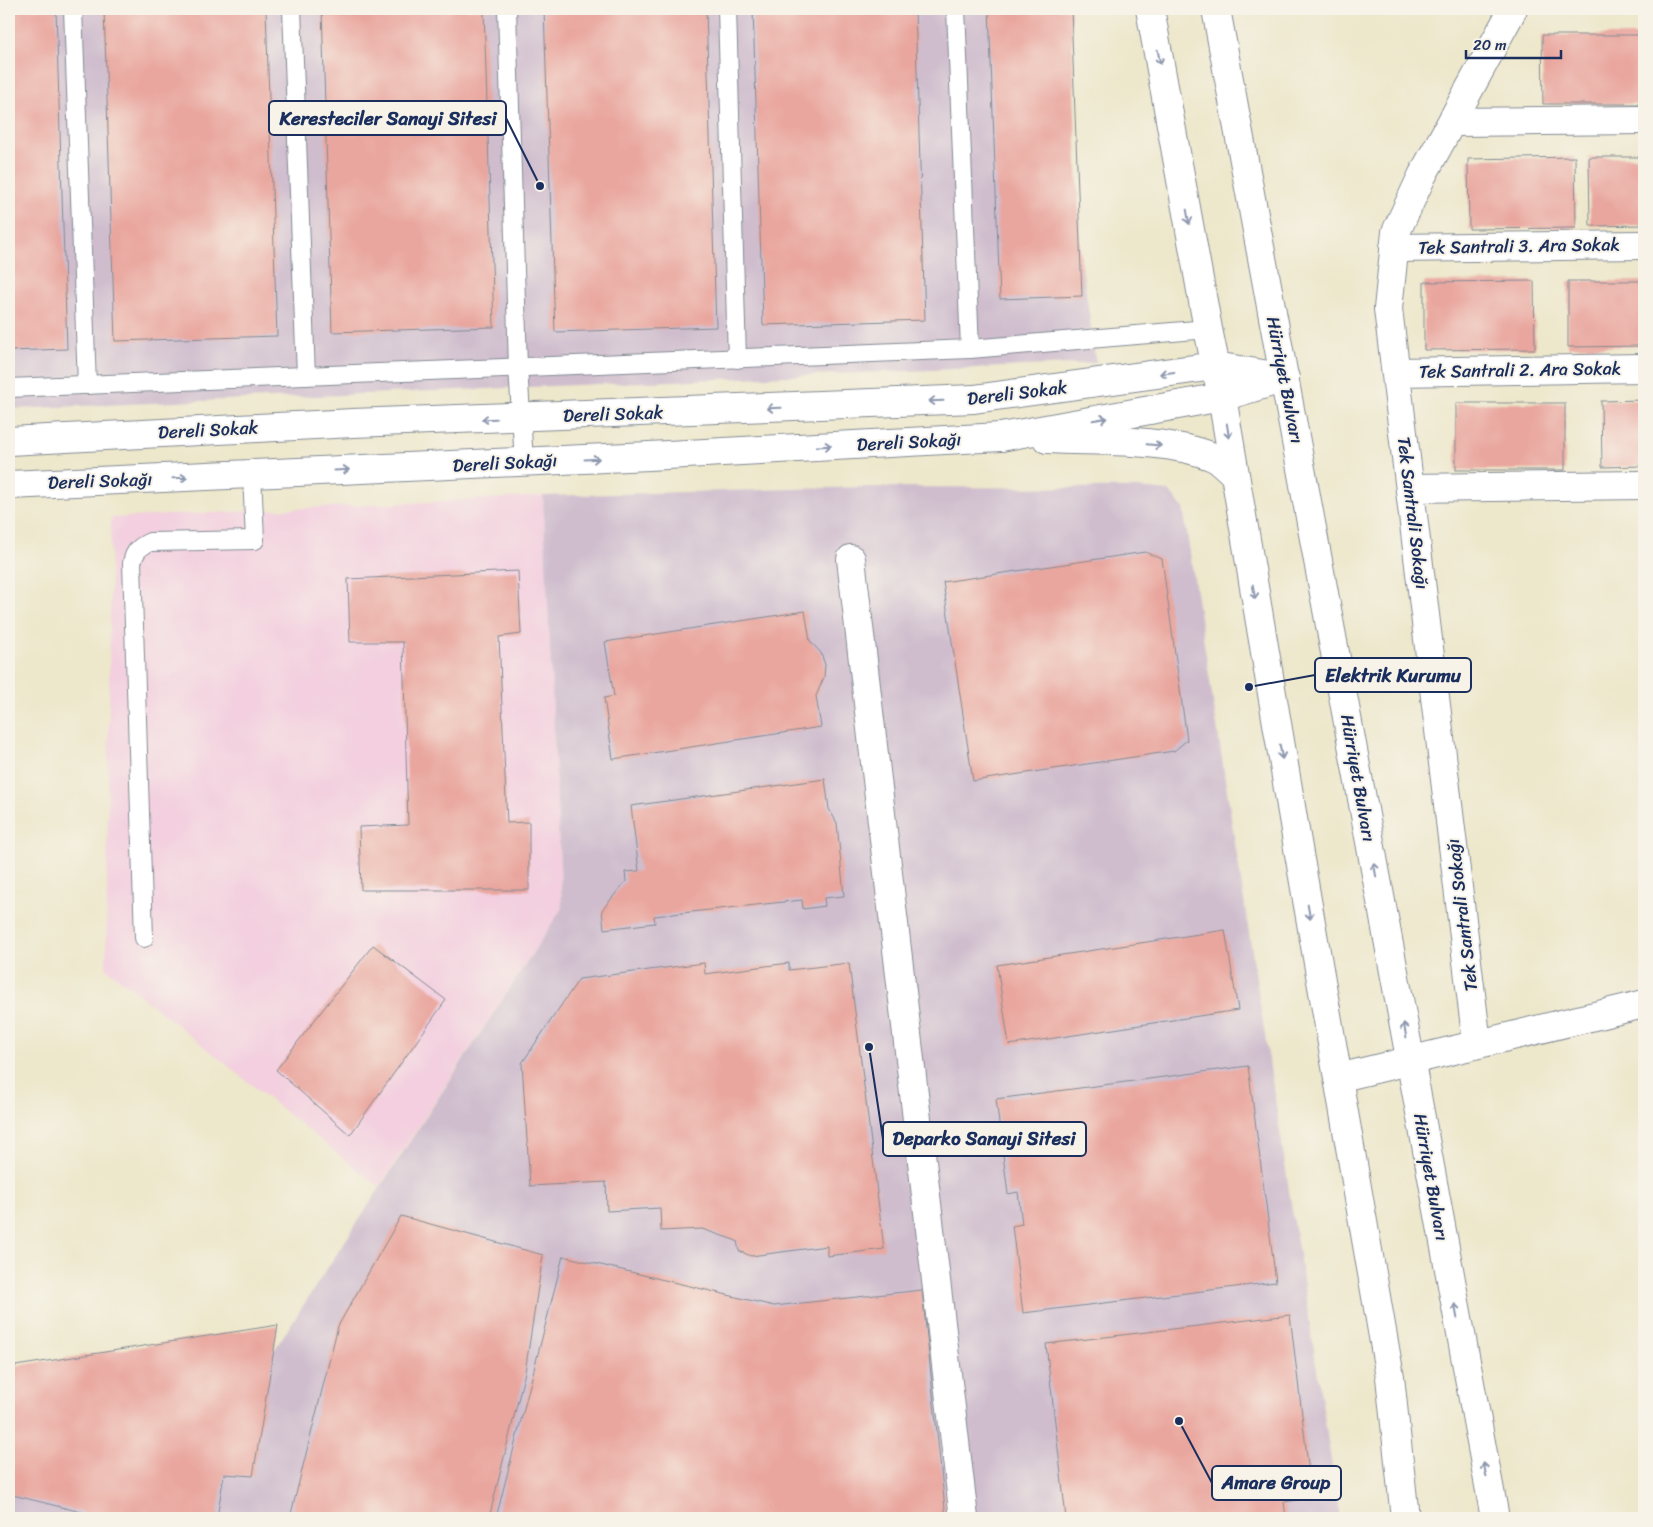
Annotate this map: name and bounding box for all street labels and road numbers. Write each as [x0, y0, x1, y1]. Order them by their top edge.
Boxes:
street label: Tek Santrali 3. Ara Sokak [1418, 228, 1620, 264]
street label: Hürriyet Bulvarı [1257, 314, 1313, 446]
street label: Tek Santrali 2. Ara Sokak [1419, 352, 1621, 388]
street label: Dereli Sokak [965, 371, 1069, 415]
street label: Dereli Sokak [562, 396, 664, 432]
street label: Dereli Sokak [157, 411, 259, 449]
street label: Dereli Sokağı [856, 423, 962, 461]
street label: Tek Santrali Sokağı [1388, 435, 1438, 591]
street label: Dereli Sokağı [452, 444, 558, 482]
street label: Dereli Sokağı [47, 463, 153, 499]
street label: Hürriyet Bulvarı [1331, 712, 1385, 844]
street label: Tek Santrali Sokağı [1437, 837, 1487, 993]
street label: Hürriyet Bulvarı [1404, 1111, 1458, 1243]

